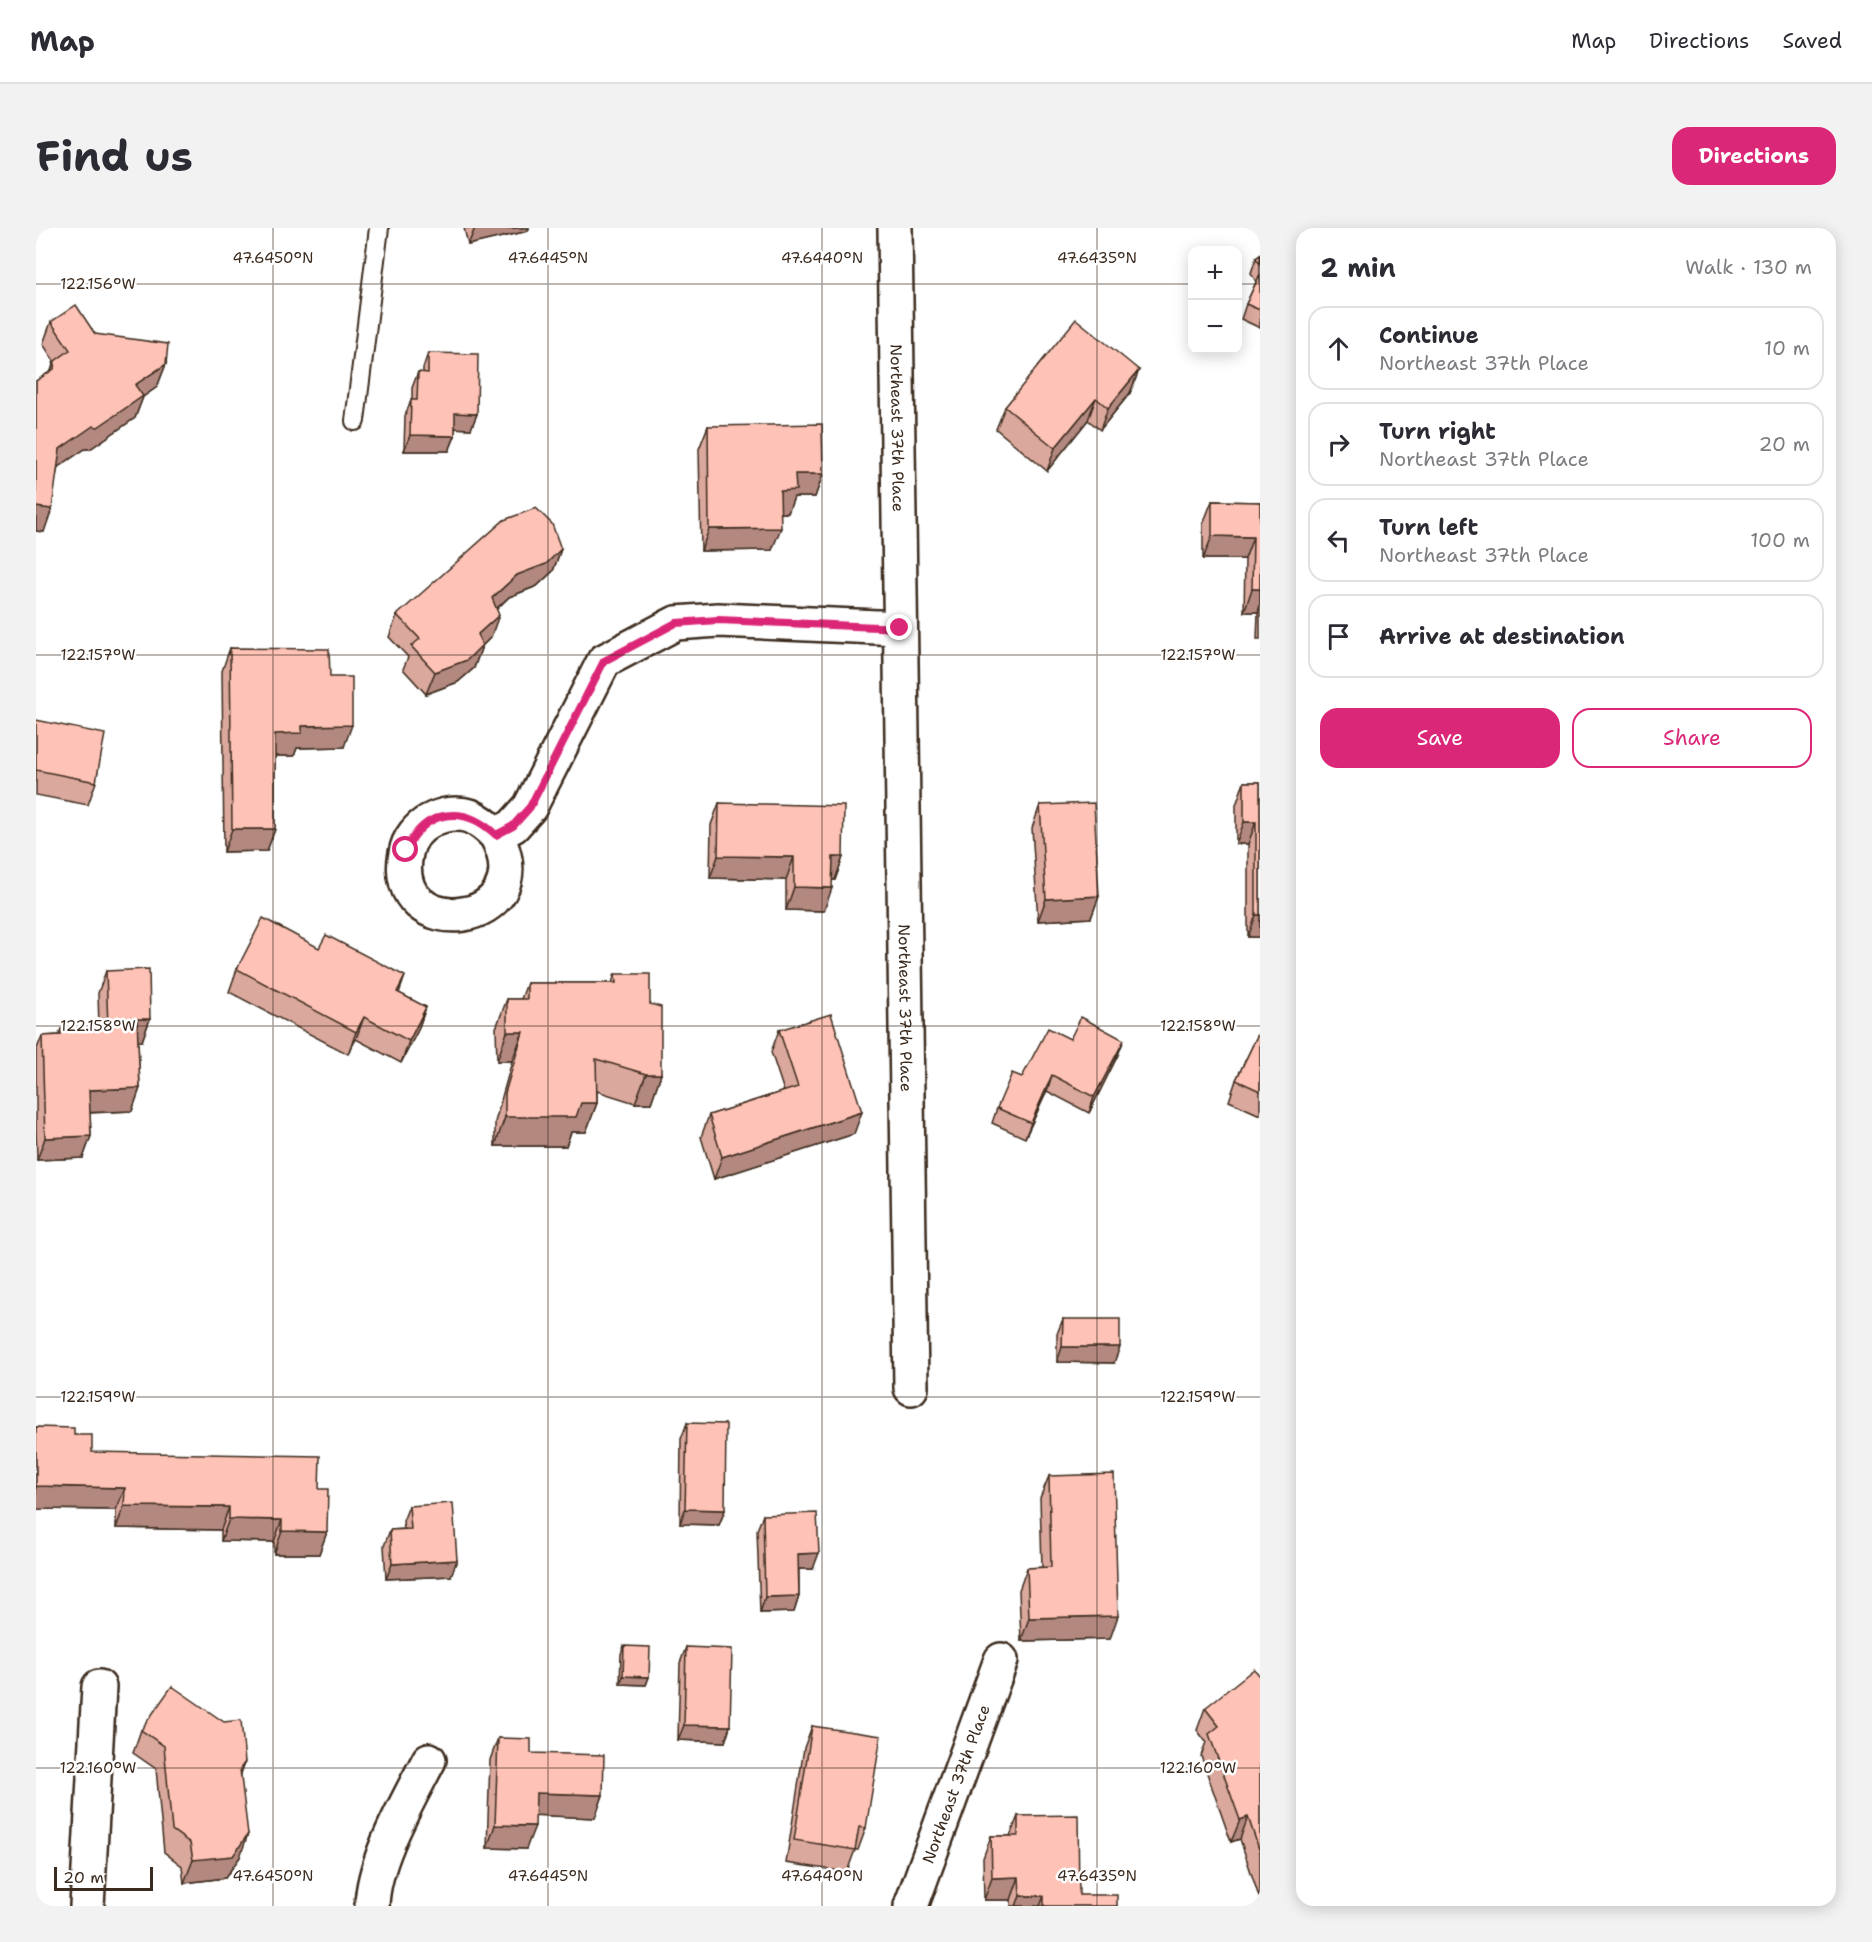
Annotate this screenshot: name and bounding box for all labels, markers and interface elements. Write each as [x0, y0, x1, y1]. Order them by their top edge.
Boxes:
text: Map [30, 22, 95, 60]
text: Map [1571, 27, 1616, 55]
text: Directions [1649, 27, 1749, 55]
text: Saved [1782, 27, 1842, 55]
button: Directions [1672, 127, 1836, 185]
text: Find us [36, 128, 193, 184]
map controls [1188, 246, 1242, 354]
button: + [1188, 246, 1242, 300]
text: 47.6450°N [233, 248, 313, 268]
text: 47.6445°N [508, 248, 588, 268]
text: 47.6440°N [781, 248, 863, 268]
text: 47.6435°N [1057, 248, 1137, 268]
text: 2 min [1320, 250, 1396, 285]
text: Walk · 130 m [1685, 254, 1812, 280]
text: 122.156°W [60, 274, 136, 294]
button: − [1188, 300, 1242, 354]
text: Continue [1379, 321, 1479, 350]
icon: ahead [1322, 332, 1355, 365]
text: 10 m [1764, 335, 1810, 361]
street label: Northeast 37th Place [886, 344, 909, 512]
text: Northeast 37th Place [1379, 350, 1589, 376]
text: Turn right [1379, 417, 1496, 446]
icon: right [1322, 428, 1355, 461]
text: 20 m [1759, 431, 1810, 457]
text: Northeast 37th Place [1379, 446, 1589, 472]
text: Turn left [1379, 513, 1478, 542]
icon: left [1322, 524, 1355, 557]
text: 100 m [1750, 527, 1810, 553]
text: Northeast 37th Place [1379, 542, 1589, 568]
route end [886, 614, 912, 640]
icon: arrive [1322, 620, 1355, 653]
text: Arrive at destination [1379, 622, 1625, 651]
text: 122.157°W [60, 645, 136, 665]
text: 122.157°W [1160, 645, 1236, 665]
button: Save [1320, 708, 1560, 768]
button: Share [1572, 708, 1812, 768]
route start [392, 836, 418, 862]
street label: Northeast 37th Place [894, 924, 917, 1092]
text: 122.158°W [60, 1016, 136, 1036]
text: 122.158°W [1160, 1016, 1236, 1036]
text: 122.159°W [60, 1387, 136, 1407]
text: 122.159°W [1160, 1387, 1236, 1407]
street label: Northeast 37th Place [917, 1701, 994, 1866]
text: 122.160°W [60, 1758, 136, 1778]
text: 122.160°W [1160, 1758, 1236, 1778]
scale bar [54, 1864, 153, 1892]
text: 47.6450°N [233, 1866, 313, 1886]
text: 47.6445°N [508, 1866, 588, 1886]
text: 47.6440°N [781, 1866, 863, 1886]
text: 47.6435°N [1057, 1866, 1137, 1886]
text: 20 m [63, 1867, 104, 1888]

